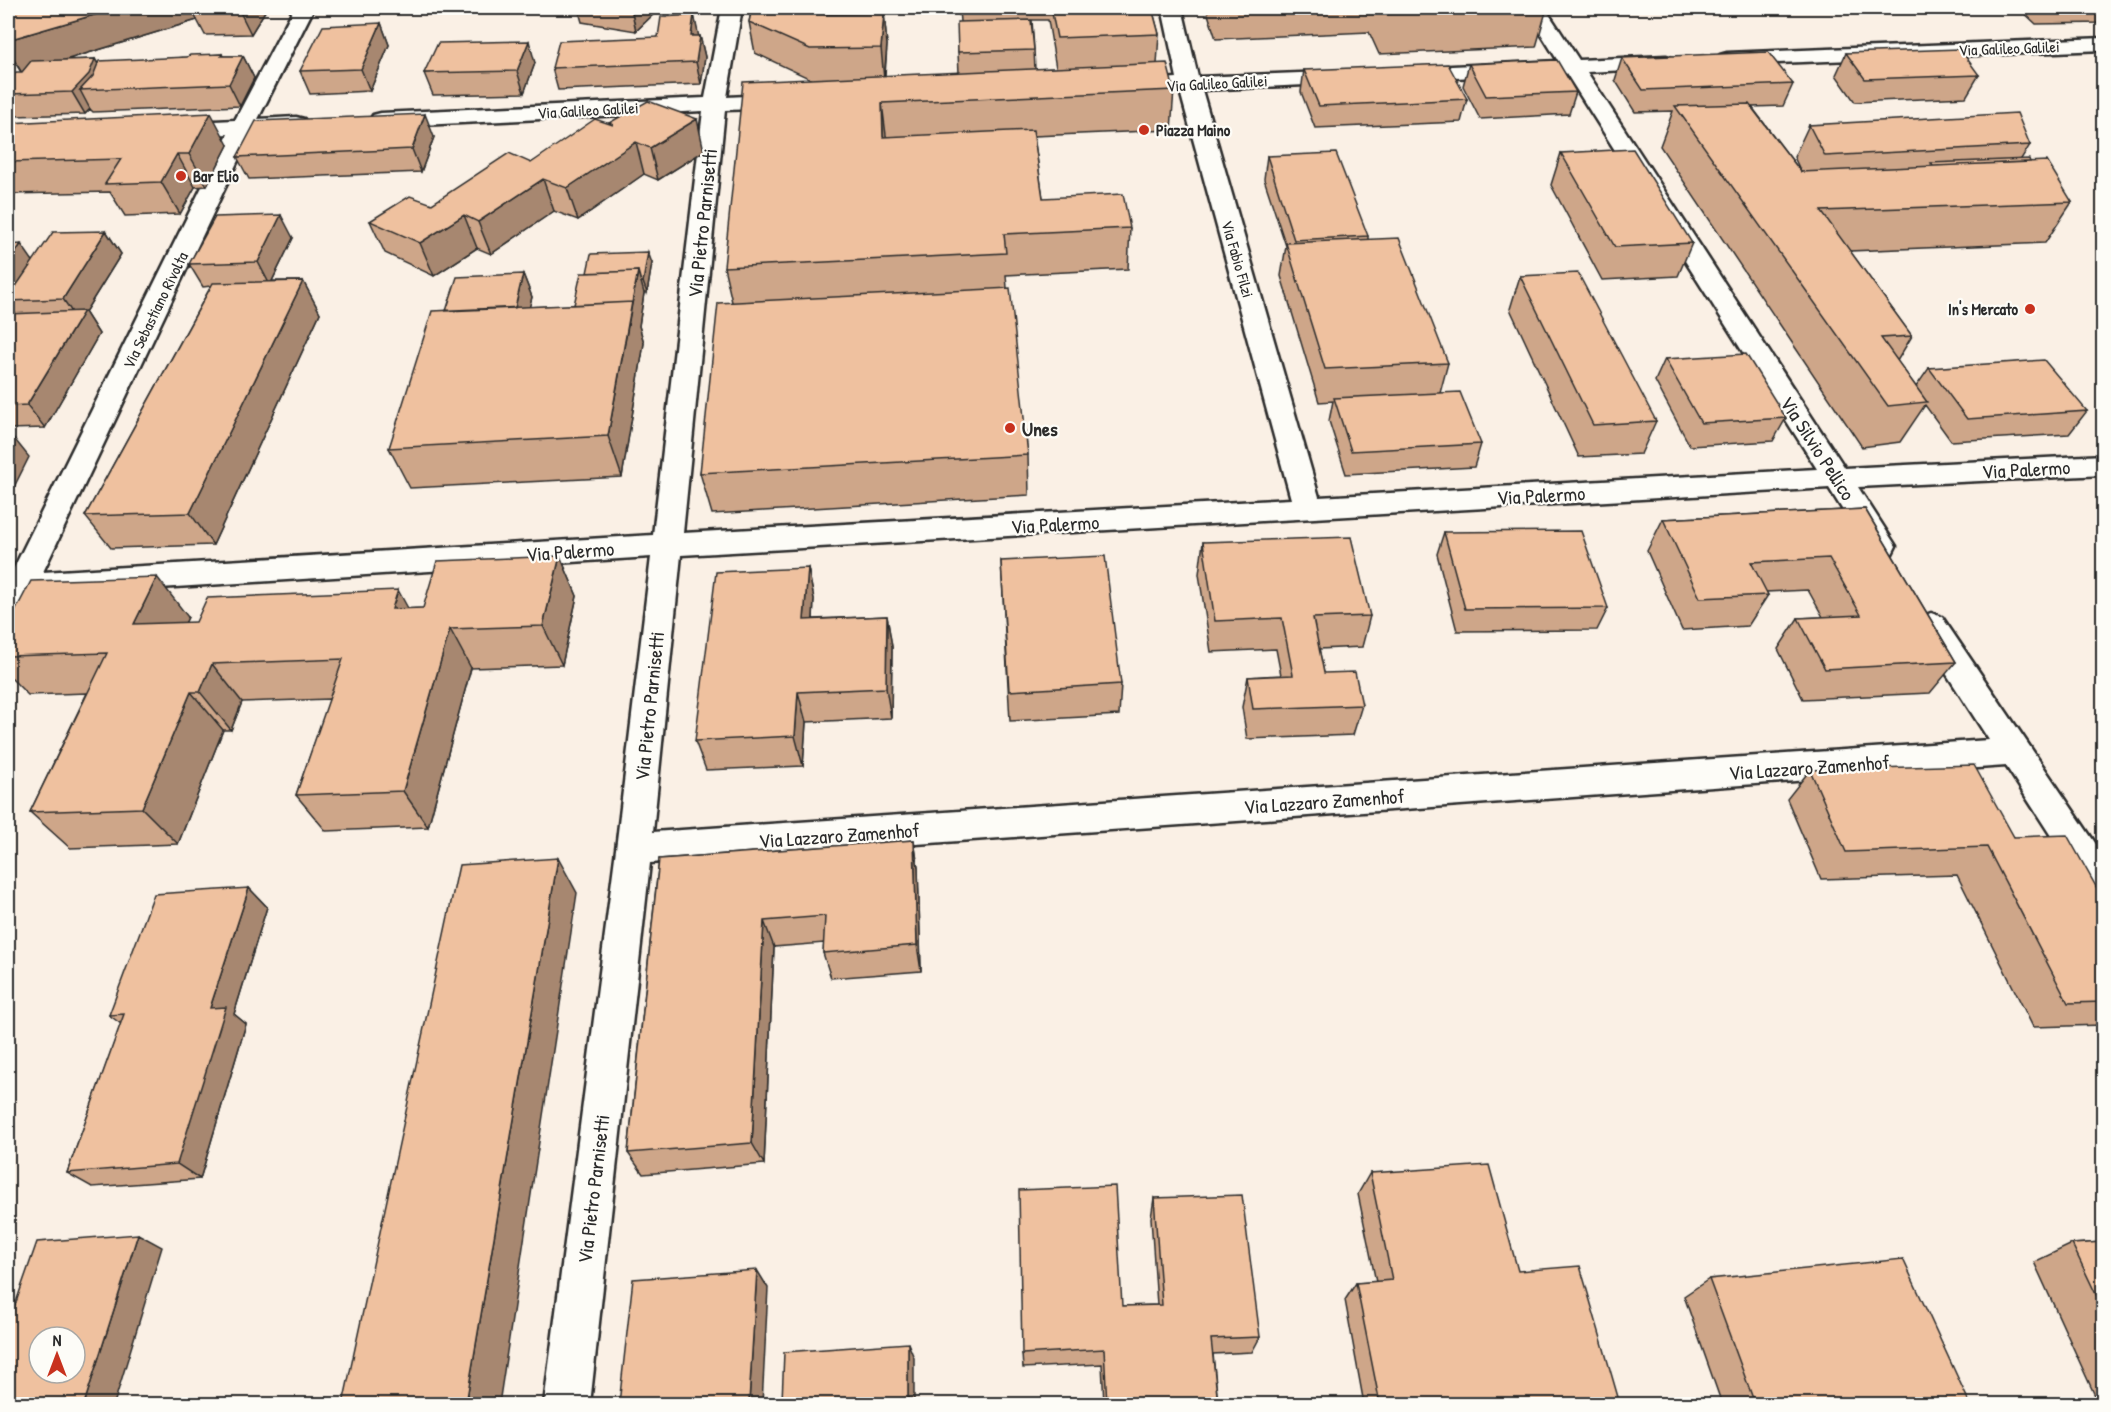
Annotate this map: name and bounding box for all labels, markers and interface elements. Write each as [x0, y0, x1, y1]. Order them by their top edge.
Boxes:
street label: Via Galileo Galilei [1958, 35, 2060, 61]
street label: Via Galileo Galilei [1166, 69, 1268, 97]
street label: Via Galileo Galilei [537, 96, 639, 124]
place label: Piazza Maino [1156, 119, 1231, 141]
marker: Piazza Maino [1137, 123, 1151, 137]
street label: Via Pietro Parnisetti [681, 147, 723, 299]
place label: Bar Elio [193, 165, 239, 187]
marker: Bar Elio [174, 169, 188, 183]
street label: Via Fabio Filzi [1216, 218, 1260, 300]
street label: Via Sebastiano Rivolta [117, 248, 193, 372]
place label: In's Mercato [1948, 298, 2019, 320]
marker: In's Mercato [2023, 302, 2037, 316]
street label: Via Silvio Pellico [1774, 391, 1862, 505]
place label: Unes [1022, 415, 1058, 442]
marker: Unes [1003, 421, 1017, 435]
street label: Via Palermo [1981, 453, 2071, 485]
street label: Via Palermo [1496, 479, 1586, 511]
street label: Via Palermo [1010, 508, 1100, 540]
street label: Via Palermo [525, 534, 615, 568]
street label: Via Pietro Parnisetti [628, 630, 670, 782]
street label: Via Lazzaro Zamenhof [1728, 748, 1890, 786]
street label: Via Lazzaro Zamenhof [1243, 782, 1405, 820]
street label: Via Lazzaro Zamenhof [758, 816, 920, 854]
street label: Via Pietro Parnisetti [570, 1113, 616, 1265]
north arrow [27, 1325, 87, 1385]
text: N [53, 1329, 62, 1351]

